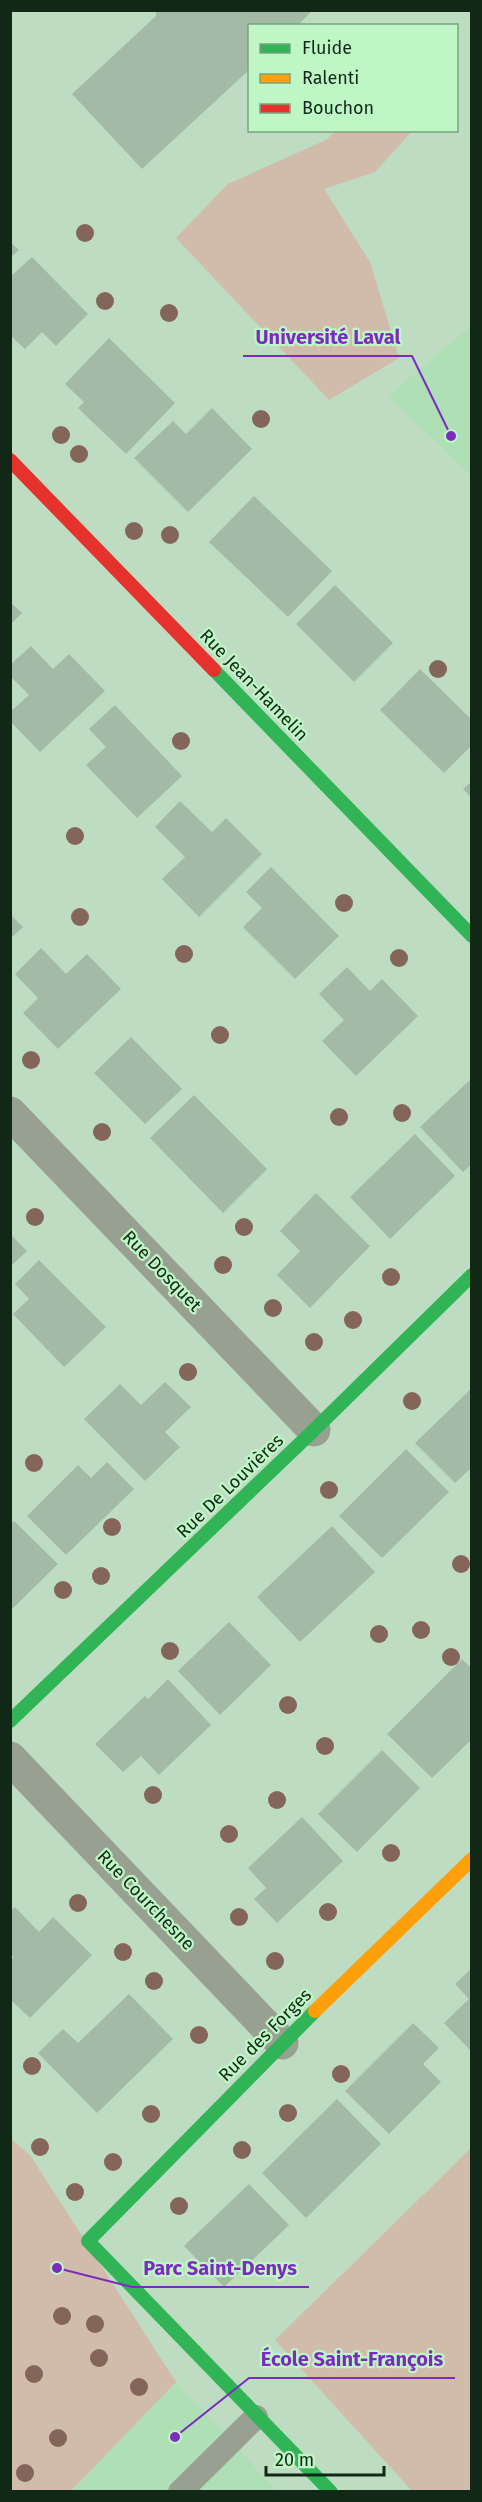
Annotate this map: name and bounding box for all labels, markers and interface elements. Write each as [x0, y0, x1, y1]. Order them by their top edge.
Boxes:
legend [248, 24, 458, 132]
text: Fluide [302, 37, 352, 59]
text: Ralenti [302, 67, 359, 89]
text: Bouchon [302, 97, 374, 119]
callout: Université Laval [243, 318, 412, 356]
text: Université Laval [256, 325, 400, 349]
street label: Rue Jean-Hamelin [195, 625, 313, 745]
street label: Rue Dosquet [118, 1226, 206, 1316]
street label: Rue De Louvières [172, 1429, 288, 1543]
street label: Rue Courchesne [93, 1845, 199, 1955]
street label: Rue des Forges [214, 1984, 316, 2086]
callout: Parc Saint-Denys [132, 2249, 309, 2287]
text: Parc Saint-Denys [143, 2256, 297, 2280]
callout: École Saint-François [249, 2340, 455, 2378]
text: École Saint-François [261, 2346, 443, 2371]
scale bar [266, 2439, 384, 2477]
text: 20 m [275, 2449, 314, 2471]

